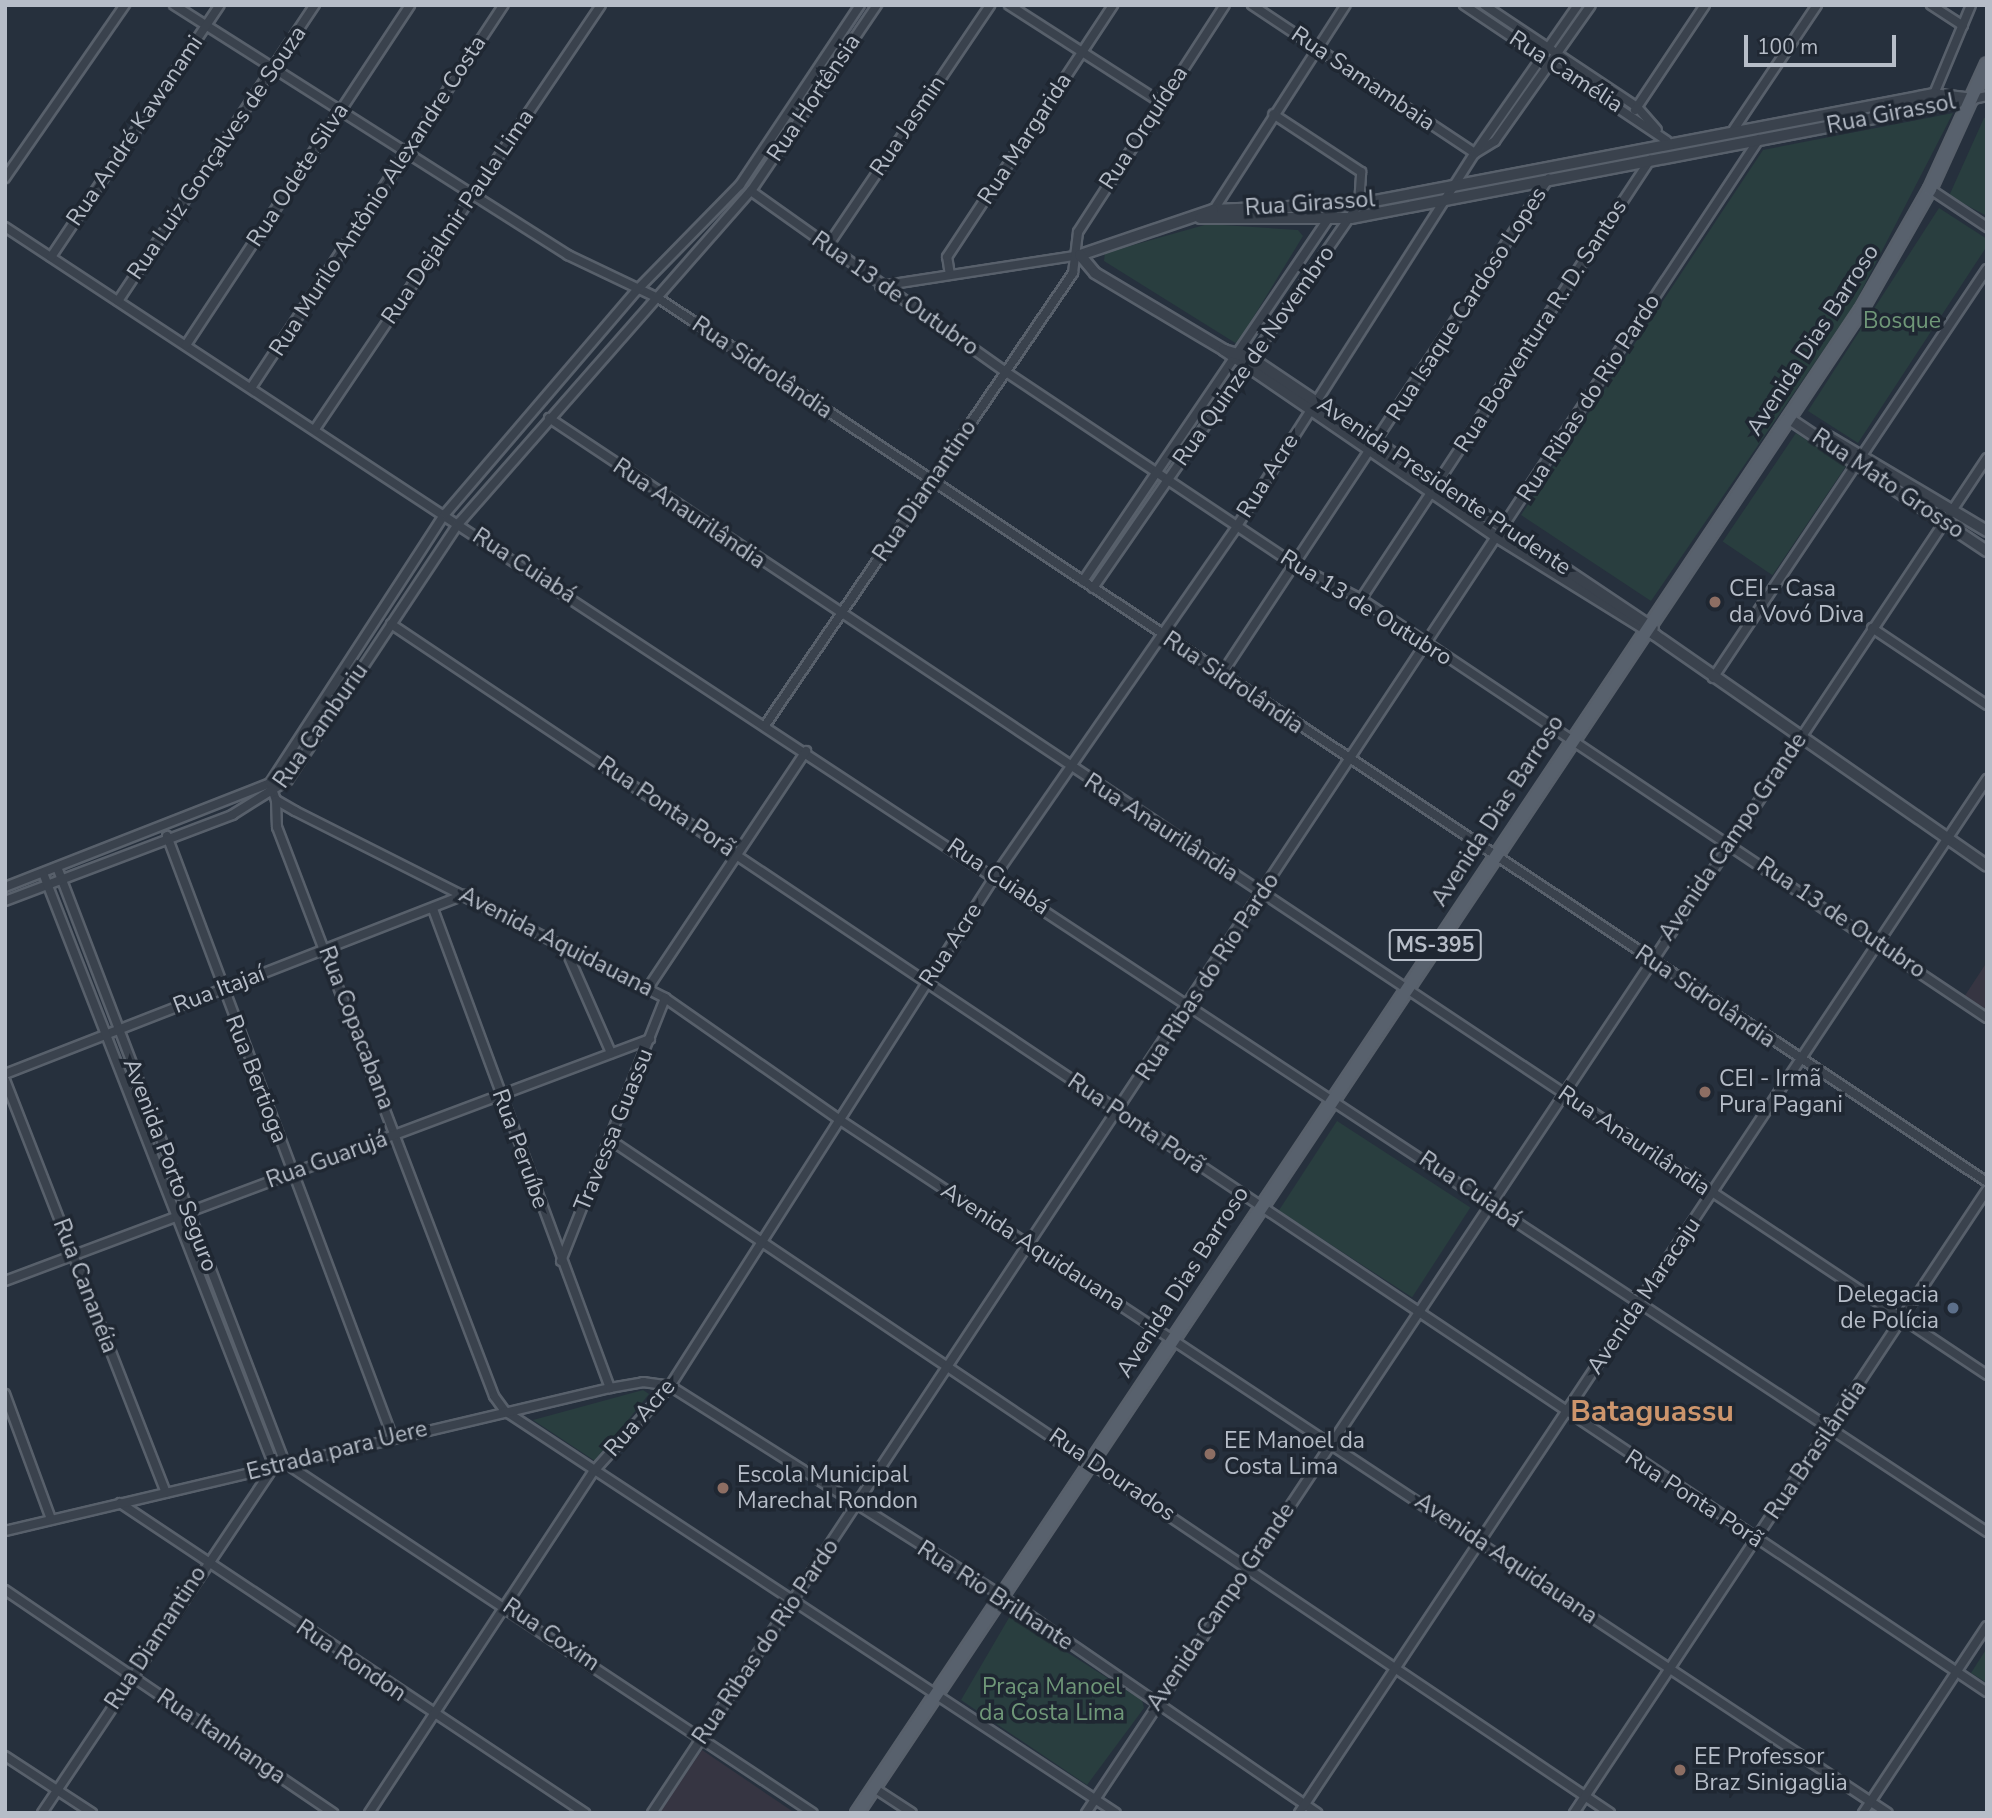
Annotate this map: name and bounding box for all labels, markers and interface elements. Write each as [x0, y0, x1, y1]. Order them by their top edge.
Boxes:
street label: Rua Luiz Gonçalves de Souza [122, 21, 312, 285]
street label: Rua Samambaia [1286, 21, 1440, 137]
scale bar [1747, 21, 1899, 65]
street label: Rua Camélia [1504, 25, 1628, 119]
street label: Rua Hortênsia [761, 29, 867, 167]
street label: Rua André Kawanami [61, 30, 209, 232]
street label: Rua Murilo Antônio Alexandre Costa [264, 31, 492, 361]
text: 100 m [1757, 33, 1818, 61]
street label: Rua Orquídea [1094, 61, 1194, 195]
street label: Rua Margarida [972, 68, 1078, 210]
street label: Rua Jasmin [864, 71, 952, 181]
street label: Rua Girassol [1824, 88, 1958, 140]
street label: Rua Odete Silva [241, 98, 355, 252]
street label: Rua Dejalmir Paula Lima [376, 104, 540, 330]
street label: Rua Isaque Cardoso Lopes [1381, 182, 1553, 426]
street label: Rua Girassol [1244, 186, 1376, 222]
street label: Rua Boaventura R. D. Santos [1449, 194, 1633, 458]
street label: Rua 13 de Outubro [806, 226, 984, 362]
street label: Avenida Dias Barroso [1741, 239, 1885, 441]
street label: Rua Quinze de Novembro [1167, 240, 1341, 472]
street label: Rua Ribas do Rio Pardo [1512, 289, 1666, 507]
park label: Bosque [1863, 307, 1941, 335]
street label: Rua Sidrolândia [687, 311, 837, 425]
street label: Avenida Presidente Prudente [1312, 391, 1576, 581]
street label: Rua Diamantino [867, 415, 983, 567]
street label: Rua Mato Grosso [1807, 423, 1969, 545]
street label: Rua Acre [1231, 429, 1305, 523]
street label: Rua Anaurilândia [608, 453, 770, 575]
street label: Rua Cuiabá [467, 522, 581, 610]
street label: Rua 13 de Outubro [1275, 544, 1457, 672]
place label: CEI - Casa da Vovó Diva [1729, 575, 1864, 629]
marker: CEI - Casa da Vovó Diva [1707, 594, 1723, 610]
street label: Rua Sidrolândia [1158, 626, 1308, 740]
street label: Rua Camburiu [268, 658, 374, 794]
street label: Avenida Dias Barroso [1426, 710, 1570, 912]
street label: Avenida Campo Grande [1653, 728, 1813, 946]
street label: Rua Ponta Porã [592, 751, 740, 863]
street label: Rua Anaurilândia [1079, 768, 1243, 888]
street label: Rua Cuiabá [942, 833, 1054, 921]
street label: Rua 13 de Outubro [1752, 851, 1930, 985]
street label: Rua Ribas do Rio Pardo [1131, 868, 1285, 1086]
street label: Avenida Aquidauana [454, 881, 658, 1003]
street label: Rua Acre [914, 898, 988, 992]
road number: MS-395 [1388, 928, 1482, 962]
street label: Rua Sidrolândia [1630, 940, 1780, 1054]
street label: Rua Copacabana [312, 942, 400, 1114]
street label: Rua Itajaí [169, 960, 269, 1020]
street label: Rua Bertioga [219, 1011, 293, 1147]
street label: Travessa Guassu [569, 1045, 659, 1215]
street label: Avenida Porto Seguro [117, 1055, 223, 1275]
place label: CEI - Irmã Pura Pagani [1719, 1065, 1843, 1119]
street label: Rua Ponta Porã [1062, 1068, 1210, 1180]
street label: Rua Anaurilândia [1553, 1080, 1715, 1202]
marker: CEI - Irmã Pura Pagani [1697, 1084, 1713, 1100]
street label: Rua Peruíbe [486, 1085, 554, 1213]
street label: Rua Guarujá [263, 1125, 391, 1195]
street label: Rua Cuiabá [1414, 1146, 1526, 1234]
street label: Avenida Aquidauana [936, 1177, 1130, 1317]
street label: Avenida Dias Barroso [1111, 1181, 1255, 1383]
street label: Avenida Maracaju [1581, 1212, 1707, 1380]
street label: Rua Cananéia [47, 1215, 123, 1357]
place label: Delegacia de Polícia [1837, 1281, 1939, 1335]
marker: Delegacia de Polícia [1945, 1300, 1961, 1316]
street label: Rua Acre [599, 1373, 681, 1463]
street label: Rua Brasilândia [1759, 1375, 1873, 1525]
district label: Bataguassu [1570, 1394, 1734, 1430]
street label: Estrada para Uere [244, 1415, 430, 1487]
street label: Rua Dourados [1043, 1423, 1181, 1527]
place label: EE Manoel da Costa Lima [1224, 1427, 1365, 1481]
street label: Rua Ponta Porã [1620, 1444, 1768, 1554]
marker: EE Manoel da Costa Lima [1202, 1446, 1218, 1462]
place label: Escola Municipal Marechal Rondon [737, 1461, 918, 1515]
marker: Escola Municipal Marechal Rondon [715, 1480, 731, 1496]
street label: Avenida Aquidauana [1409, 1488, 1603, 1630]
street label: Avenida Campo Grande [1141, 1498, 1301, 1716]
street label: Rua Ribas do Rio Pardo [687, 1534, 845, 1750]
street label: Rua Rio Brilhante [912, 1535, 1078, 1657]
street label: Rua Diamantino [99, 1561, 213, 1715]
street label: Rua Coxim [497, 1593, 605, 1677]
street label: Rua Rondon [291, 1614, 411, 1708]
park label: Praça Manoel da Costa Lima [979, 1673, 1125, 1727]
street label: Rua Itanhanga [151, 1684, 291, 1790]
place label: EE Professor Braz Sinigaglia [1694, 1743, 1848, 1797]
marker: EE Professor Braz Sinigaglia [1672, 1762, 1688, 1778]

